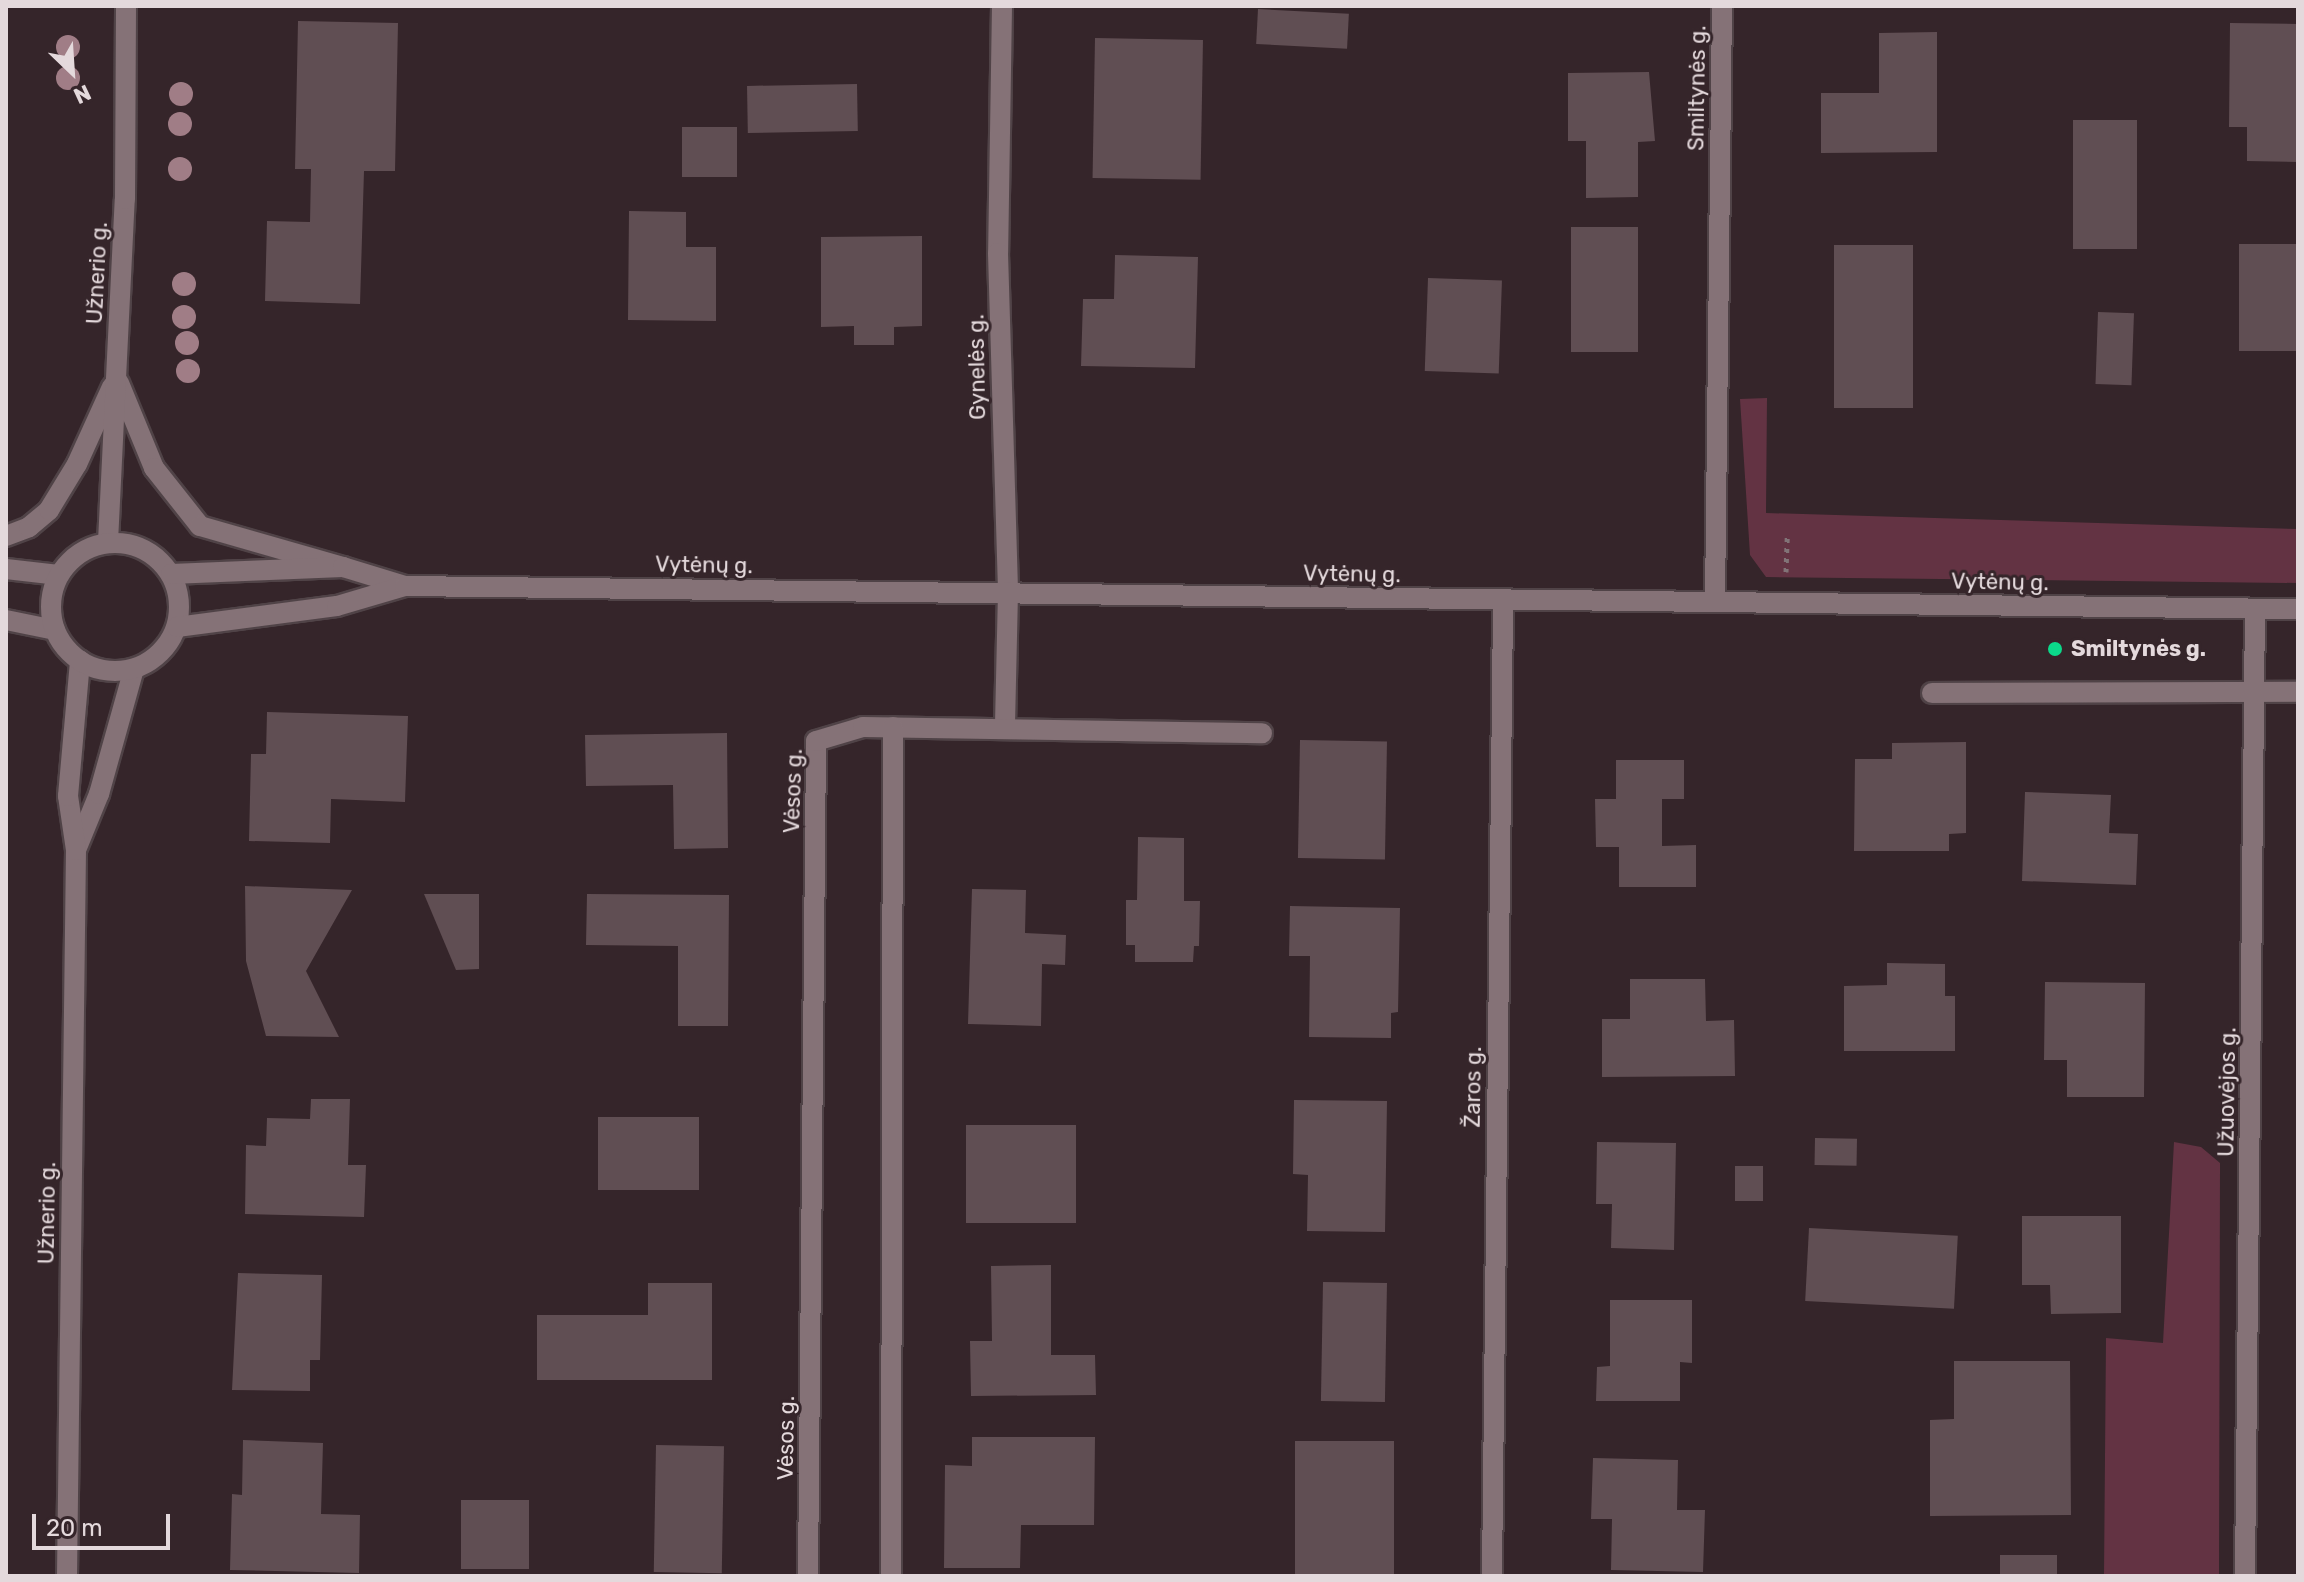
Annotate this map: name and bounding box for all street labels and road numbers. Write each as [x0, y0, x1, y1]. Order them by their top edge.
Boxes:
street label: Smiltynės g. [1683, 25, 1711, 151]
street label: Užnerio g. [81, 221, 113, 325]
street label: Gynelės g. [963, 314, 991, 420]
street label: Vytėnų g. [655, 551, 753, 579]
street label: Vytėnų g. [1303, 560, 1401, 588]
street label: Vytėnų g. [1951, 568, 2049, 596]
street label: Vėsos g. [778, 748, 808, 834]
street label: Užuovėjos g. [2213, 1027, 2241, 1157]
street label: Žaros g. [1459, 1046, 1487, 1128]
street label: Užnerio g. [33, 1161, 61, 1265]
street label: Vėsos g. [772, 1395, 800, 1481]

